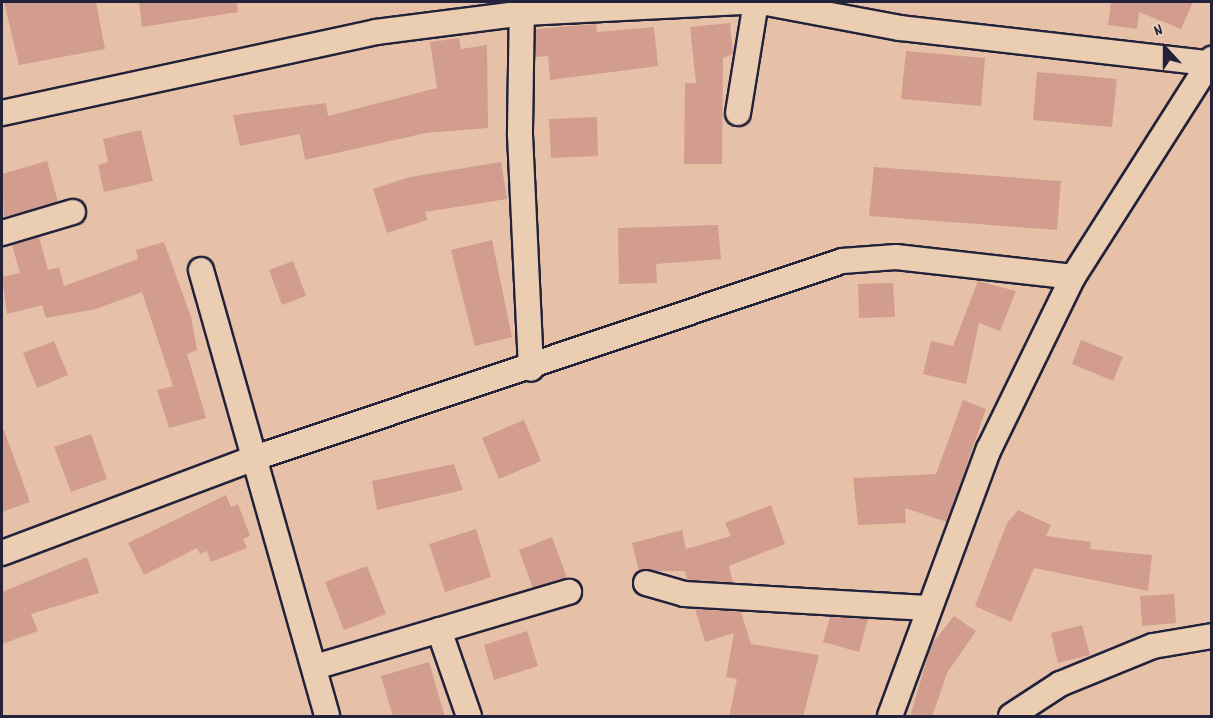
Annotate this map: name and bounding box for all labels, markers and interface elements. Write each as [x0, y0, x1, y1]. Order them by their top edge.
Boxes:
north arrow [1135, 18, 1195, 78]
text: N [1151, 19, 1166, 43]

